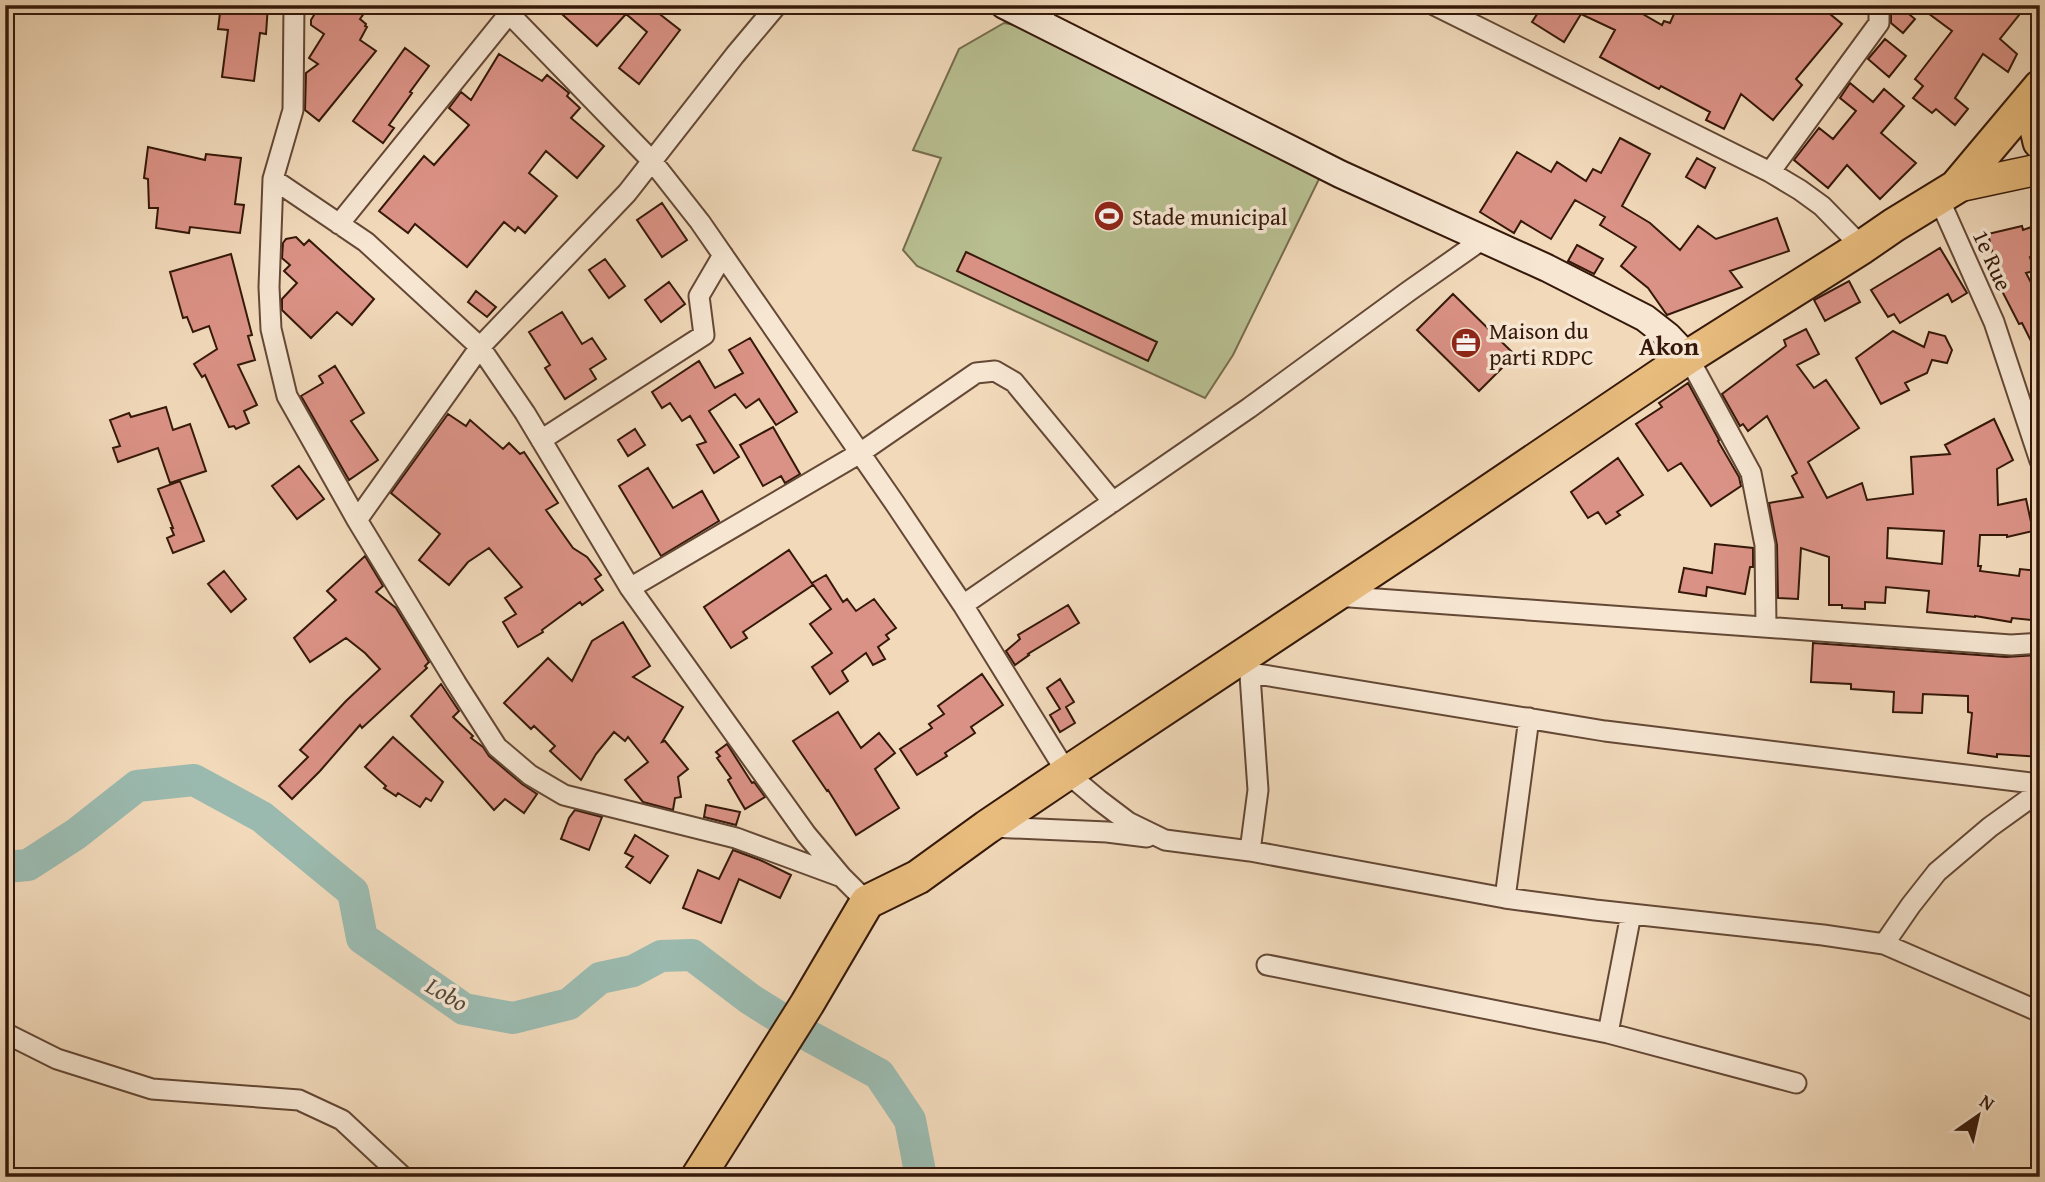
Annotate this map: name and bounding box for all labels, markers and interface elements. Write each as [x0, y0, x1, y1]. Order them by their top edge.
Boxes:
sports icon: Stade municipal [1092, 199, 1126, 233]
place label: Stade municipal [1132, 200, 1287, 233]
street label: 1e Rue [1965, 224, 2021, 296]
place label: Maison du parti RDPC [1489, 314, 1593, 373]
office icon: Maison du parti RDPC [1449, 326, 1483, 360]
district label: Akon [1639, 326, 1700, 365]
water label: Lobo [419, 968, 474, 1020]
north arrow [1944, 1080, 2014, 1150]
text: N [1974, 1087, 2001, 1117]

